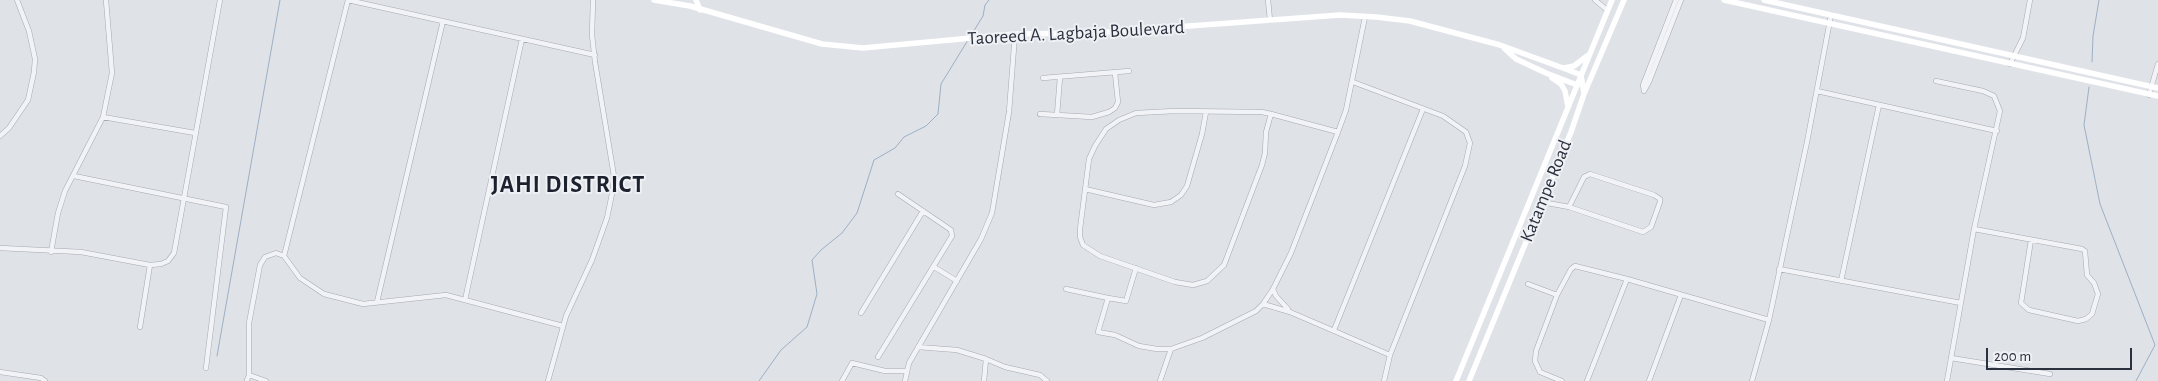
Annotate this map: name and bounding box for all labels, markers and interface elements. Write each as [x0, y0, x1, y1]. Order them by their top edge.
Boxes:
street label: Taoreed A. Lagbaja Boulevard [967, 16, 1185, 50]
street label: Katampe Road [1515, 137, 1577, 245]
district label: JAHI DISTRICT [489, 171, 647, 199]
scale bar [1988, 338, 2134, 370]
text: 200 m [1994, 349, 2031, 364]

